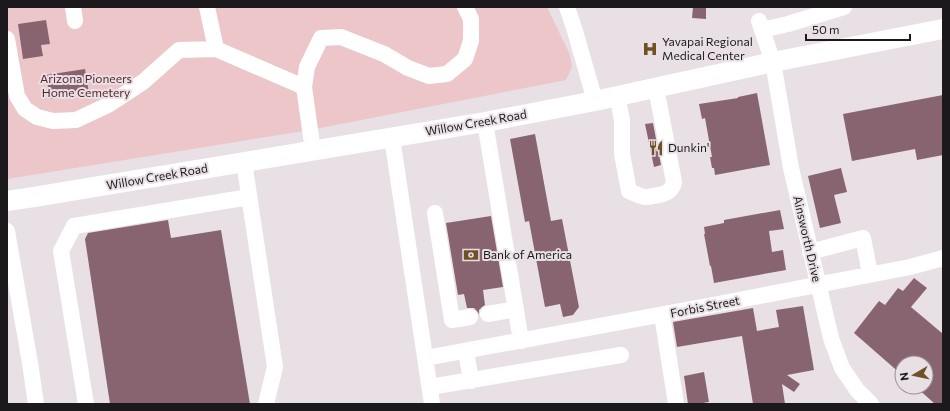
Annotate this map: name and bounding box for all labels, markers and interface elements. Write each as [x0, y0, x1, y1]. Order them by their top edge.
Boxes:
scale bar [806, 16, 910, 42]
text: 50 m [812, 22, 840, 36]
place label: Yavapai Regional Medical Center [662, 34, 753, 62]
hospital icon: Yavapai Regional Medical Center [641, 40, 659, 58]
park label: Arizona Pioneers Home Cemetery [40, 71, 132, 99]
street label: Willow Creek Road [424, 106, 528, 138]
restaurant icon: Dunkin' [647, 139, 665, 157]
place label: Dunkin' [668, 140, 709, 154]
street label: Willow Creek Road [105, 160, 209, 192]
street label: Ainsworth Drive [791, 194, 825, 283]
bank icon: Bank of America [462, 246, 480, 264]
place label: Bank of America [483, 247, 572, 261]
street label: Forbis Street [669, 292, 741, 320]
north arrow [894, 355, 934, 395]
text: N [897, 372, 911, 382]

